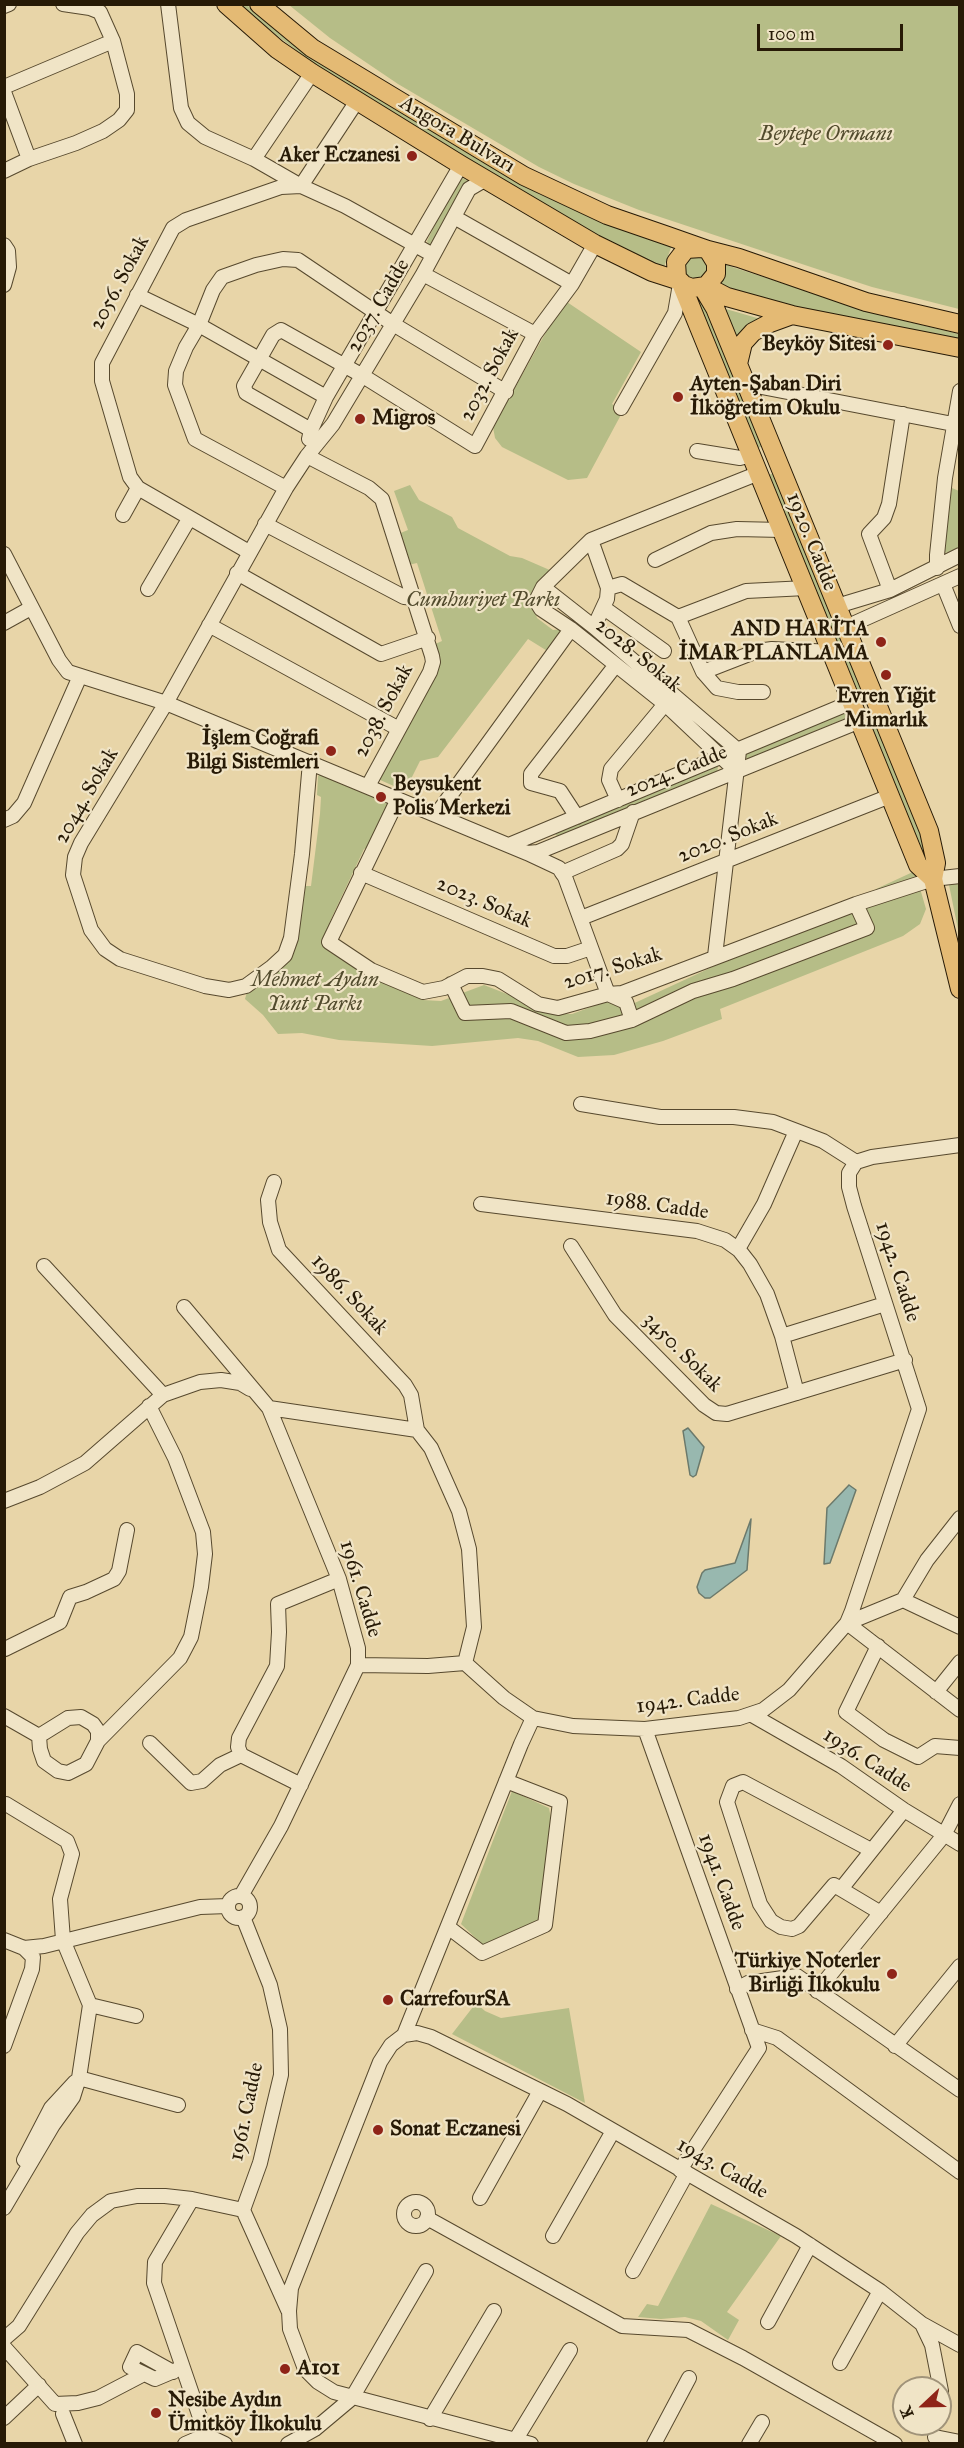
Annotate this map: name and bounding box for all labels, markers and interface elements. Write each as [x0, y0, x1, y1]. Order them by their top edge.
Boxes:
scale bar [760, 12, 906, 50]
text: 100 m [768, 23, 815, 45]
street label: Angora Bulvarı [395, 91, 519, 179]
park label: Beytepe Ormanı [759, 122, 893, 148]
place label: Aker Eczanesi [279, 143, 400, 169]
marker: Aker Eczanesi [405, 149, 419, 163]
street label: 2056. Sokak [85, 232, 155, 334]
street label: 2037. Cadde [342, 255, 416, 357]
street label: 2032. Sokak [455, 324, 525, 426]
place label: Beyköy Sitesi [762, 332, 876, 358]
marker: Beyköy Sitesi [881, 338, 895, 352]
place label: Ayten-Şaban Diri İlköğretim Okulu [690, 372, 841, 422]
marker: Ayten-Şaban Diri İlköğretim Okulu [671, 390, 685, 404]
place label: Migros [372, 406, 435, 432]
marker: Migros [353, 412, 367, 426]
street label: 1920. Cadde [780, 489, 842, 595]
park label: Cumhuriyet Parkı [406, 588, 560, 614]
street label: 2028. Sokak [590, 613, 686, 699]
place label: AND HARİTA İMAR PLANLAMA [679, 617, 869, 667]
marker: AND HARİTA İMAR PLANLAMA [874, 635, 888, 649]
street label: 2038. Sokak [349, 660, 419, 762]
marker: Evren Yiğit Mimarlık [879, 668, 893, 682]
place label: Evren Yiğit Mimarlık [836, 684, 936, 734]
place label: İşlem Coğrafi Bilgi Sistemleri [186, 726, 319, 776]
street label: 2024. Cadde [623, 740, 731, 804]
street label: 2044. Sokak [49, 744, 125, 848]
marker: İşlem Coğrafi Bilgi Sistemleri [324, 744, 338, 758]
place label: Beysukent Polis Merkezi [393, 772, 511, 822]
marker: Beysukent Polis Merkezi [374, 790, 388, 804]
street label: 2020. Sokak [675, 807, 781, 869]
street label: 2023. Sokak [432, 872, 536, 934]
street label: 2017. Sokak [561, 942, 665, 996]
park label: Mehmet Aydın Yunt Parkı [251, 968, 379, 1018]
street label: 1988. Cadde [604, 1186, 710, 1226]
street label: 1942. Cadde [869, 1219, 925, 1325]
street label: 1986. Sokak [305, 1249, 393, 1341]
street label: 3450. Sokak [637, 1308, 727, 1398]
street label: 1961. Cadde [333, 1537, 387, 1641]
street label: 1942. Cadde [635, 1682, 741, 1720]
street label: 1936. Cadde [818, 1723, 916, 1799]
street label: 1941. Cadde [692, 1830, 750, 1934]
place label: Türkiye Noterler Birliği İlkokulu [734, 1949, 880, 1999]
marker: Türkiye Noterler Birliği İlkokulu [885, 1967, 899, 1981]
place label: CarrefourSA [400, 1987, 510, 2013]
marker: CarrefourSA [381, 1993, 395, 2007]
street label: 1961. Cadde [224, 2060, 270, 2164]
place label: Sonat Eczanesi [390, 2117, 521, 2143]
marker: Sonat Eczanesi [371, 2123, 385, 2137]
street label: 1943. Cadde [672, 2133, 772, 2205]
place label: A101 [297, 2356, 340, 2382]
marker: A101 [278, 2362, 292, 2376]
north arrow [892, 2376, 952, 2436]
place label: Nesibe Aydın Ümitköy İlkokulu [168, 2388, 322, 2438]
text: K [896, 2403, 918, 2421]
marker: Nesibe Aydın Ümitköy İlkokulu [149, 2406, 163, 2420]

